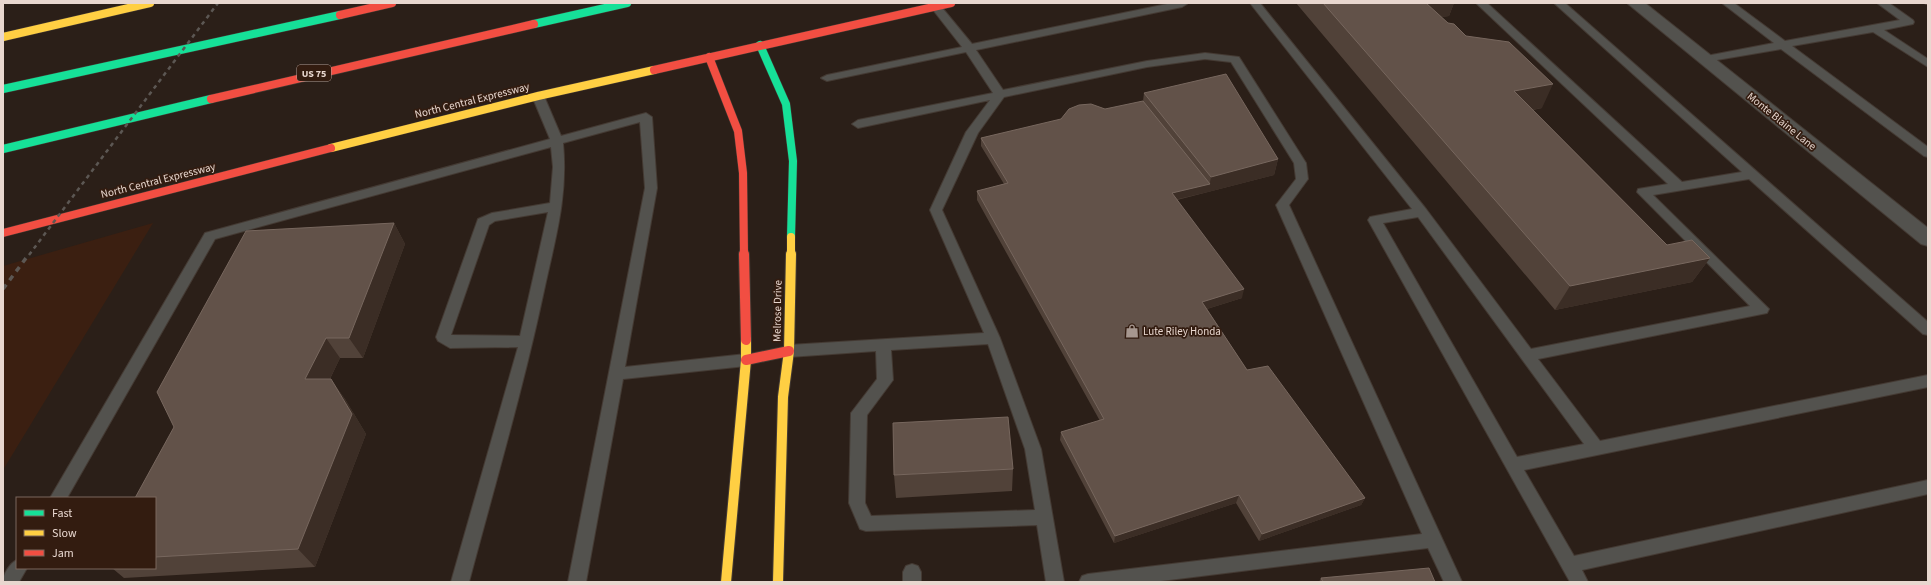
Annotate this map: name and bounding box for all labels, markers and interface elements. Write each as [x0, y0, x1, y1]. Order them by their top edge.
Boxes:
road number: US 75 [297, 65, 331, 81]
street label: North Central Expressway [413, 79, 531, 122]
street label: Monte Blaine Lane [1744, 89, 1820, 154]
street label: North Central Expressway [99, 159, 217, 202]
street label: Melrose Drive [769, 279, 786, 342]
shop icon: Lute Riley Honda [1124, 323, 1140, 339]
place label: Lute Riley Honda [1143, 324, 1221, 339]
legend [16, 497, 156, 569]
text: Fast [52, 505, 72, 522]
text: Slow [52, 525, 77, 542]
text: Jam [52, 545, 74, 562]

